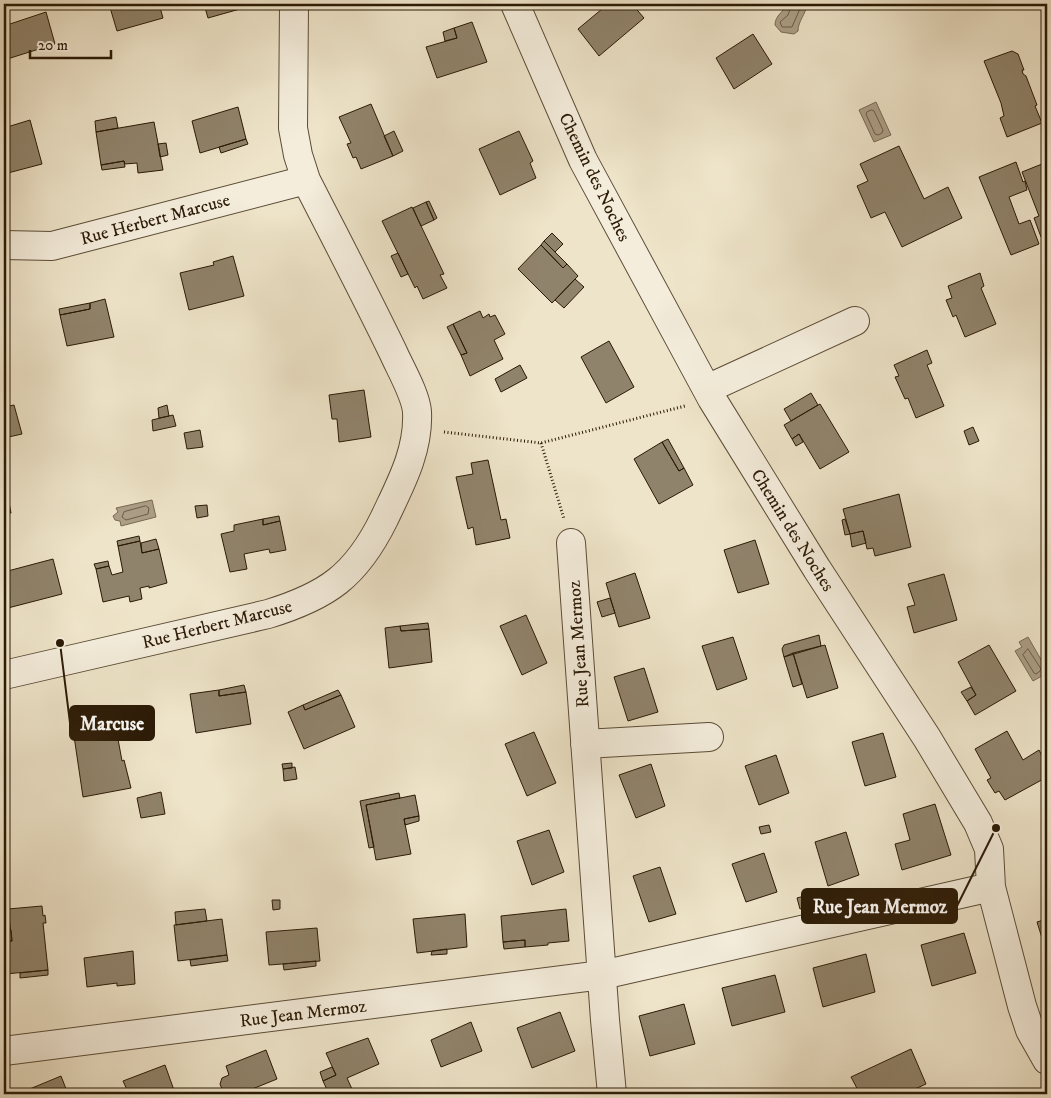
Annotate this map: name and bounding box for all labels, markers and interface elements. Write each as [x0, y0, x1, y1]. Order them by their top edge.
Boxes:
scale bar [30, 28, 111, 60]
text: 20 m [38, 36, 68, 55]
street label: Chemin des Noches [553, 110, 635, 245]
street label: Rue Herbert Marcuse [78, 189, 232, 250]
street label: Chemin des Noches [746, 465, 839, 596]
street label: Rue Jean Mermoz [564, 579, 594, 708]
street label: Rue Herbert Marcuse [140, 596, 295, 654]
callout: Marcuse [70, 706, 154, 740]
text: Marcuse [80, 713, 144, 736]
callout: Rue Jean Mermoz [802, 889, 957, 923]
text: Rue Jean Mermoz [813, 896, 948, 919]
street label: Rue Jean Mermoz [238, 995, 368, 1033]

